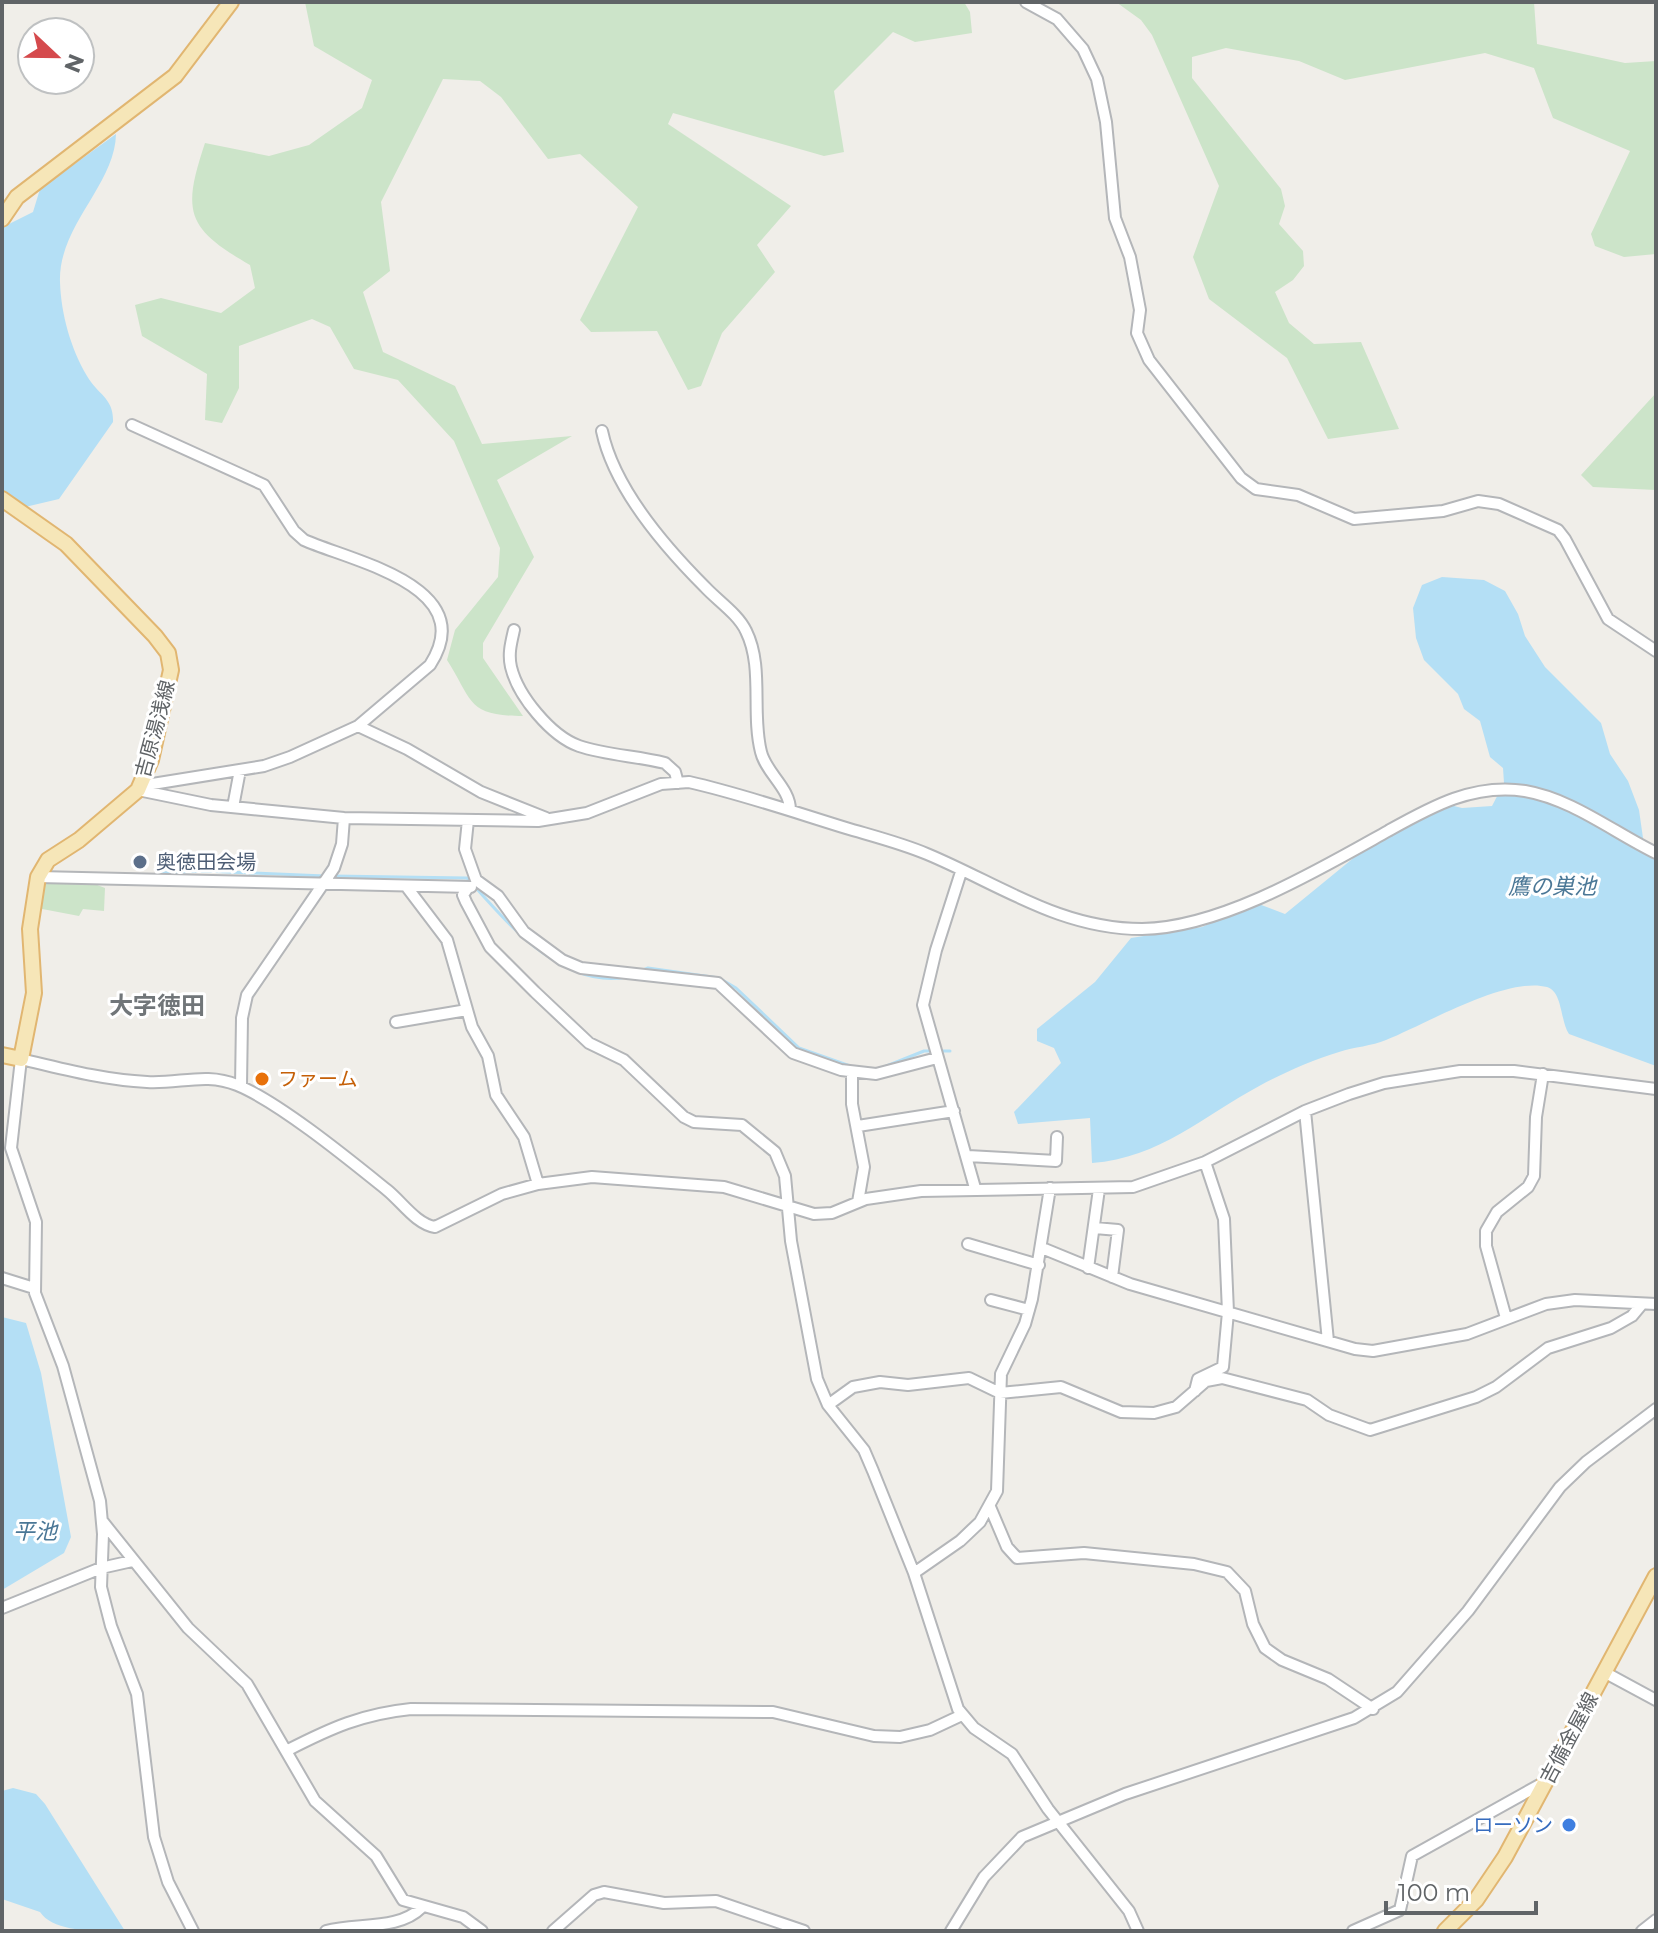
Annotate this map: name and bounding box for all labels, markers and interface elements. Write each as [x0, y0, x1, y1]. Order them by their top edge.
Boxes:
north arrow [16, 16, 96, 96]
text: N [58, 50, 90, 77]
street label: 吉原湯浅線 [130, 678, 180, 780]
place label: 奥徳田会場 [156, 850, 256, 874]
marker: 奥徳田会場 [131, 853, 149, 871]
water label: 鷹の巣池 [1508, 873, 1598, 900]
district label: 大字徳田 [109, 991, 205, 1020]
place label: ファーム [278, 1067, 357, 1091]
marker: ファーム [253, 1070, 271, 1088]
water label: 平池 [13, 1518, 59, 1545]
street label: 吉備金屋線 [1535, 1688, 1603, 1788]
place label: ローソン [1473, 1813, 1553, 1837]
marker: ローソン [1560, 1816, 1578, 1834]
scale bar [1386, 1865, 1536, 1915]
text: 100 m [1398, 1878, 1470, 1907]

